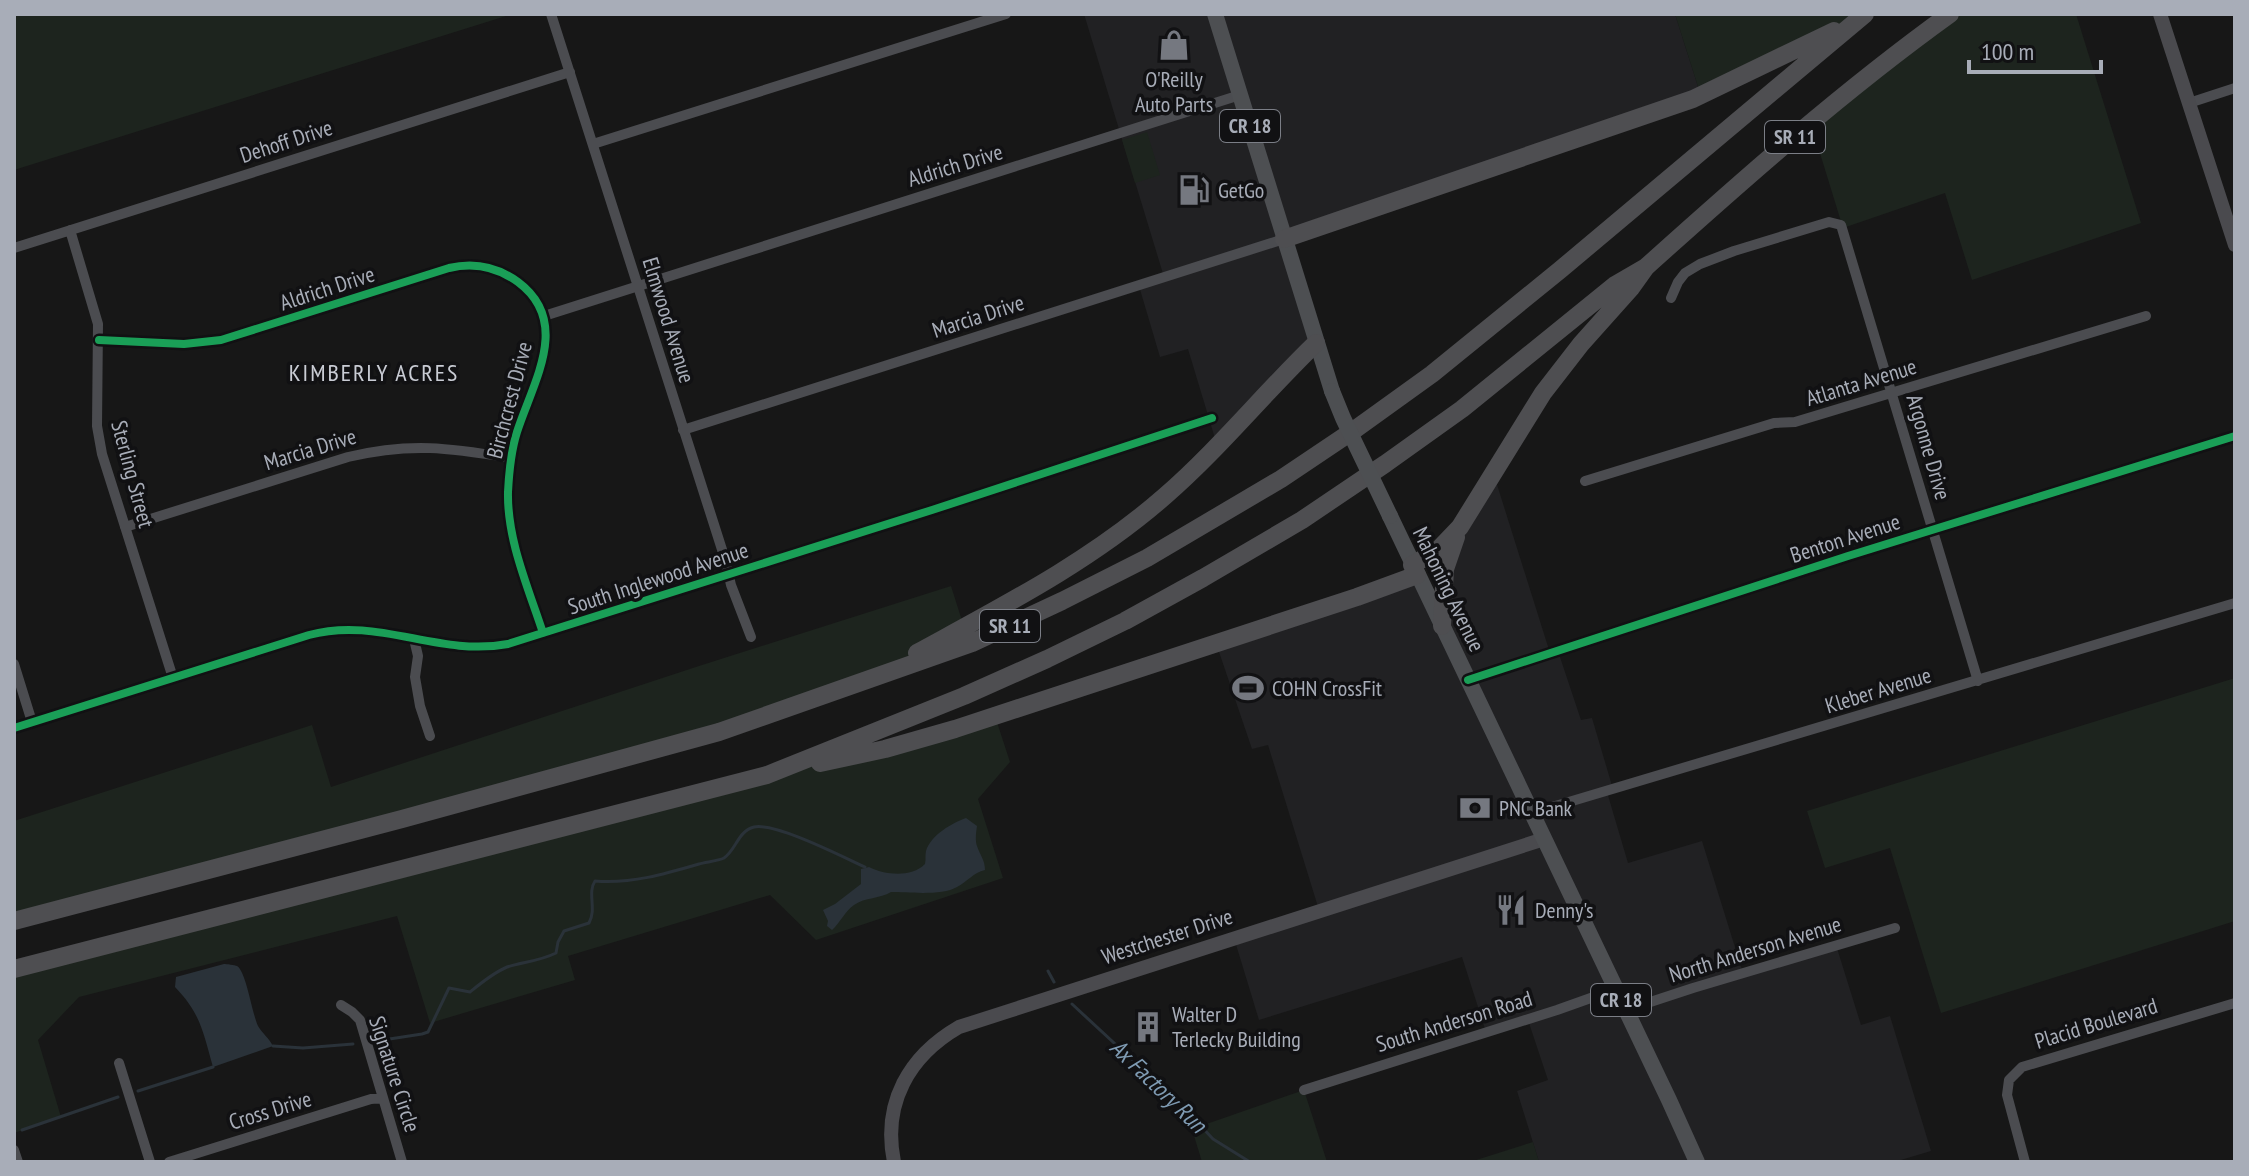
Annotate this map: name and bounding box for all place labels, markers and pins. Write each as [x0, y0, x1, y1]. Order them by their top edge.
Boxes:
shop icon: O'Reilly Auto Parts [1157, 28, 1191, 62]
place label: O'Reilly Auto Parts [1135, 65, 1213, 118]
fuel station icon: GetGo [1177, 173, 1211, 207]
place label: GetGo [1218, 176, 1264, 204]
sports icon: COHN CrossFit [1231, 671, 1265, 705]
place label: COHN CrossFit [1272, 674, 1382, 702]
bank icon: PNC Bank [1458, 791, 1492, 825]
place label: PNC Bank [1499, 794, 1573, 822]
restaurant icon: Denny's [1494, 893, 1528, 927]
place label: Denny's [1535, 896, 1594, 924]
place label: Walter D Terlecky Building [1172, 1000, 1301, 1053]
building icon: Walter D Terlecky Building [1131, 1010, 1165, 1044]

